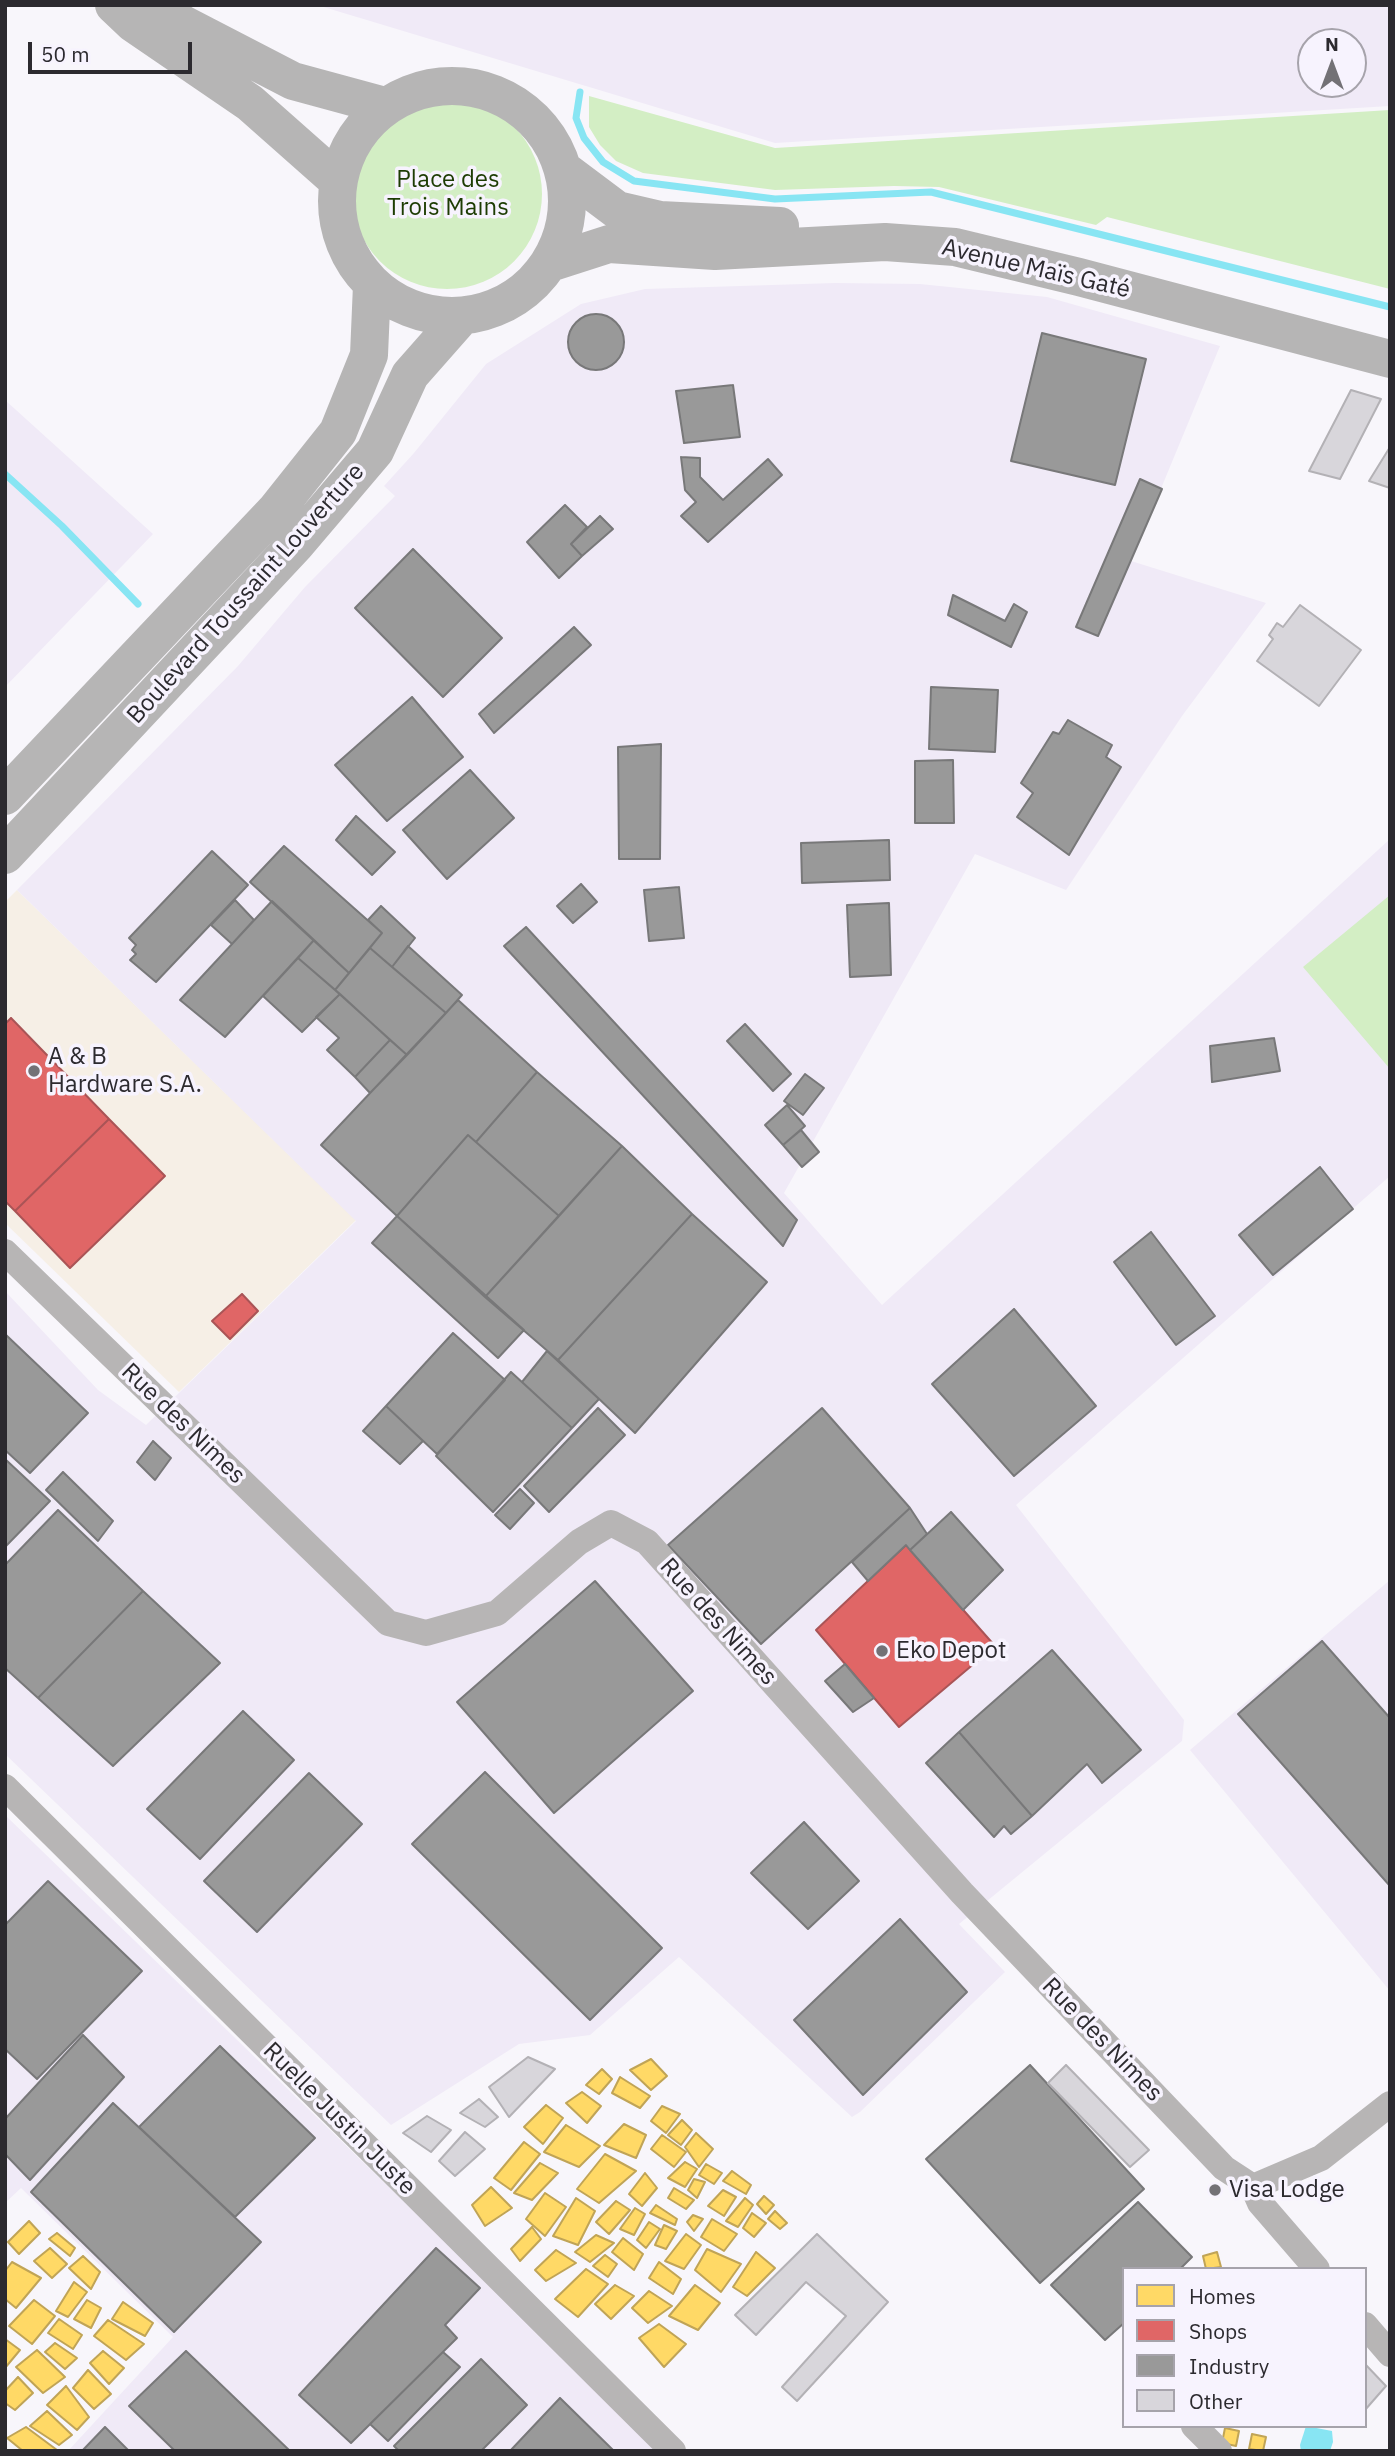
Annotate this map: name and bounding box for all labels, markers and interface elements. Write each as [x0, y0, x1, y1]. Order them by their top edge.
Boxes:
scale bar [32, 28, 196, 72]
north arrow [1297, 28, 1367, 98]
text: N [1325, 32, 1339, 56]
text: 50 m [41, 40, 90, 68]
park label: Place des Trois Mains [387, 166, 509, 222]
street label: Avenue Maïs Gaté [939, 233, 1133, 305]
street label: Boulevard Toussaint Louverture [121, 458, 371, 730]
place label: A & B Hardware S.A. [48, 1043, 202, 1099]
marker: A & B Hardware S.A. [26, 1063, 42, 1079]
street label: Rue des Nimes [115, 1358, 251, 1490]
street label: Rue des Nimes [653, 1553, 783, 1691]
place label: Eko Depot [896, 1637, 1006, 1665]
marker: Eko Depot [874, 1643, 890, 1659]
street label: Rue des Nimes [1036, 1972, 1168, 2108]
street label: Ruelle Justin Juste [257, 2037, 421, 2201]
place label: Visa Lodge [1229, 2176, 1345, 2204]
marker: Visa Lodge [1207, 2182, 1223, 2198]
legend [1122, 2267, 1367, 2428]
text: Homes [1189, 2282, 1256, 2310]
text: Shops [1189, 2317, 1247, 2345]
text: Industry [1189, 2352, 1269, 2380]
text: Other [1189, 2387, 1242, 2415]

